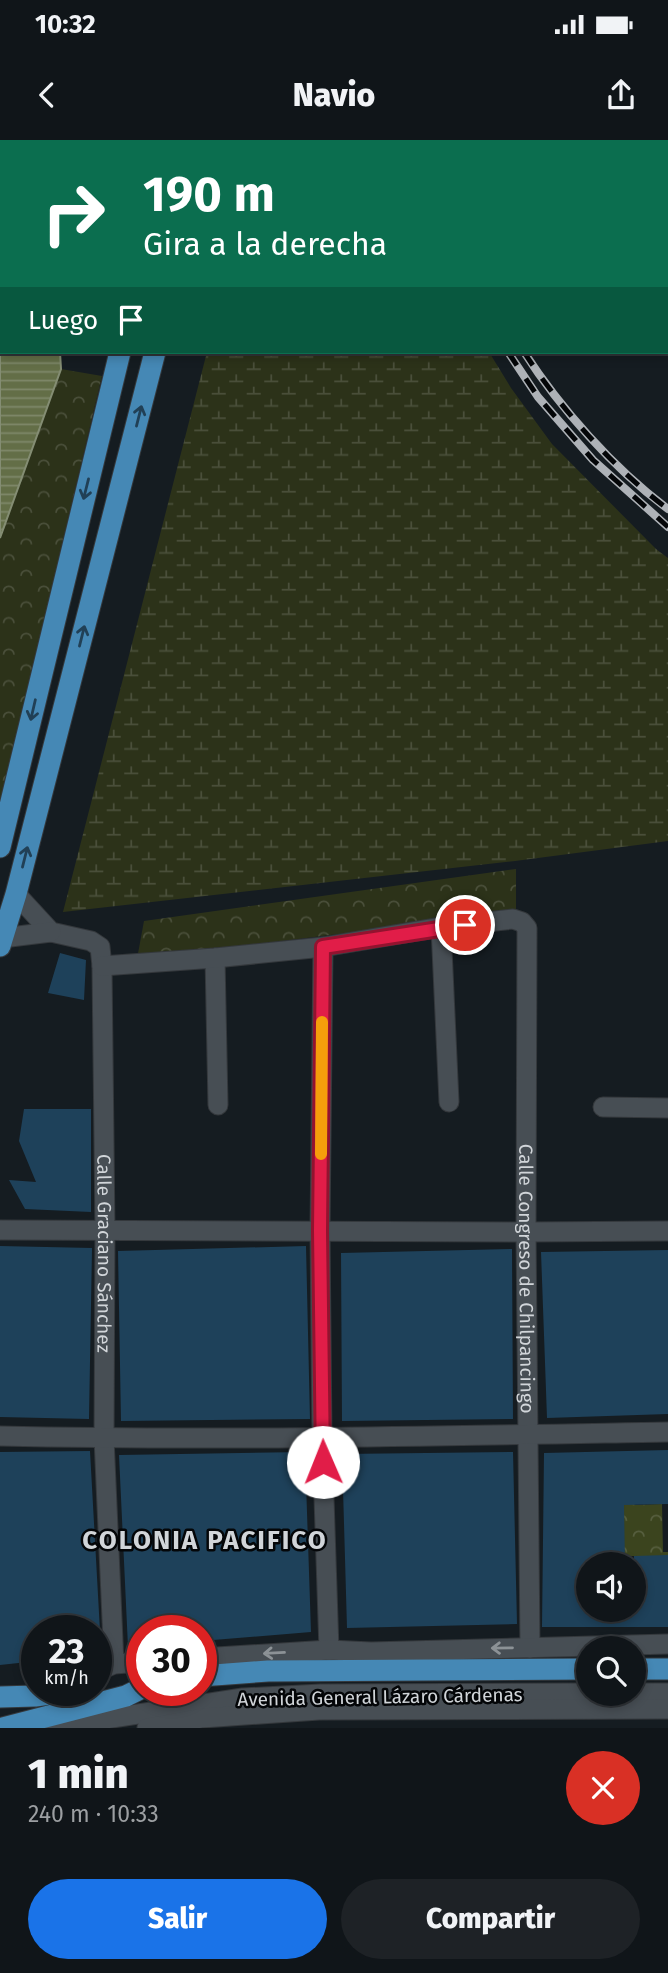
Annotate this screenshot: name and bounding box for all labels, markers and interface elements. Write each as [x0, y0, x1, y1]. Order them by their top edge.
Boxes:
text: 10:32 [35, 9, 96, 40]
icon: back [28, 76, 66, 114]
text: Navio [293, 76, 375, 114]
icon: share [602, 76, 640, 114]
text: 190 m [143, 165, 275, 224]
icon: right [28, 168, 119, 259]
text: Gira a la derecha [143, 225, 387, 263]
icon: arrive [112, 301, 150, 339]
text: Luego [28, 305, 98, 336]
one-way arrow [133, 405, 146, 428]
one-way arrow [79, 478, 92, 500]
one-way arrow [76, 626, 89, 648]
one-way arrow [25, 699, 38, 721]
one-way arrow [19, 846, 32, 869]
pin [435, 895, 495, 955]
icon: arrive [446, 906, 484, 944]
street label: Calle Congreso de Chilpancingo [514, 1144, 539, 1414]
street label: Calle Graciano Sánchez [93, 1154, 117, 1353]
position arrow [286, 1425, 360, 1499]
district label: COLONIA PACIFICO [82, 1525, 328, 1556]
map controls [576, 1552, 646, 1706]
button: sound [576, 1552, 646, 1622]
speed limit sign: 30 [126, 1615, 217, 1706]
text: 23 [48, 1630, 85, 1672]
button: search [576, 1636, 646, 1706]
one-way arrow [491, 1642, 514, 1655]
one-way arrow [264, 1647, 286, 1660]
text: km/h [44, 1667, 89, 1689]
street label: Avenida General Lázaro Cárdenas [237, 1683, 523, 1711]
text: 1 min [28, 1749, 129, 1799]
button: close [566, 1751, 640, 1825]
text: 240 m · 10:33 [28, 1800, 159, 1828]
button: Salir [28, 1879, 327, 1959]
button: Compartir [341, 1879, 640, 1959]

